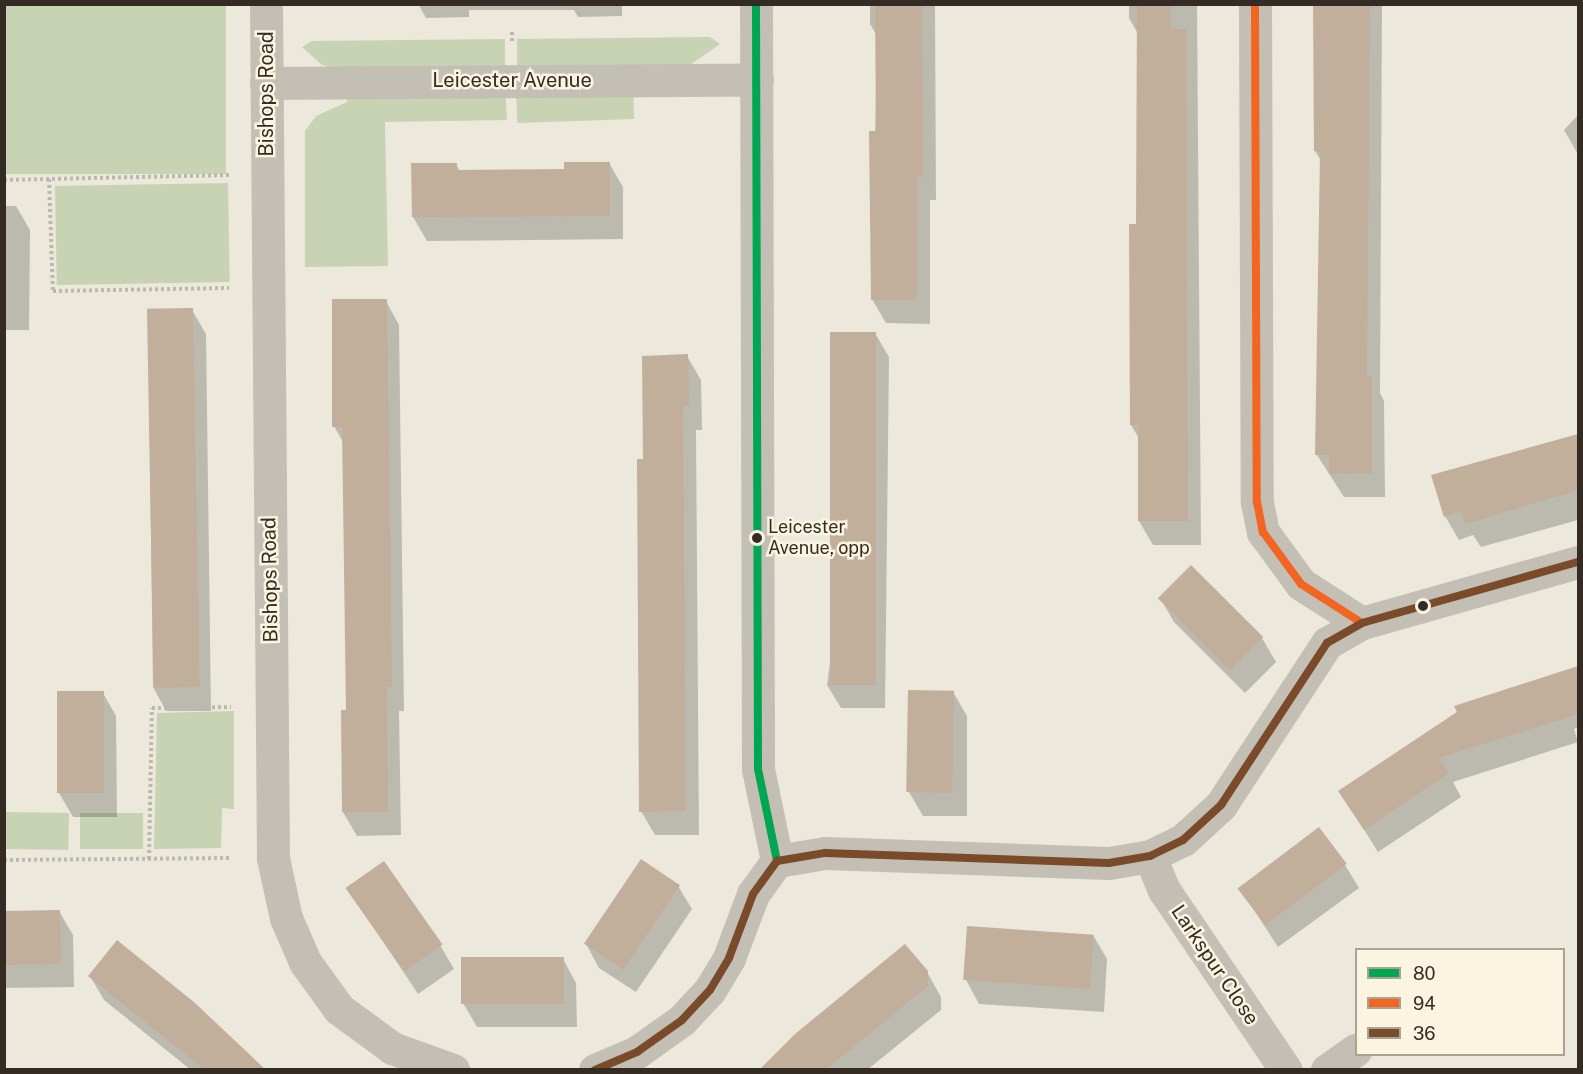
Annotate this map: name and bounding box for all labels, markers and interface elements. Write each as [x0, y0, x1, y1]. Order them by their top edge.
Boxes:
street label: Bishops Road [254, 31, 278, 157]
street label: Leicester Avenue [432, 68, 592, 92]
street label: Bishops Road [257, 517, 283, 643]
place label: Leicester Avenue, opp [768, 517, 870, 560]
marker: Leicester Avenue, opp [751, 532, 763, 544]
unlabelled marker [1417, 600, 1429, 612]
street label: Larkspur Close [1166, 900, 1264, 1030]
legend [1355, 948, 1565, 1056]
text: 80 [1413, 963, 1436, 984]
text: 94 [1413, 993, 1436, 1014]
text: 36 [1413, 1023, 1435, 1044]

